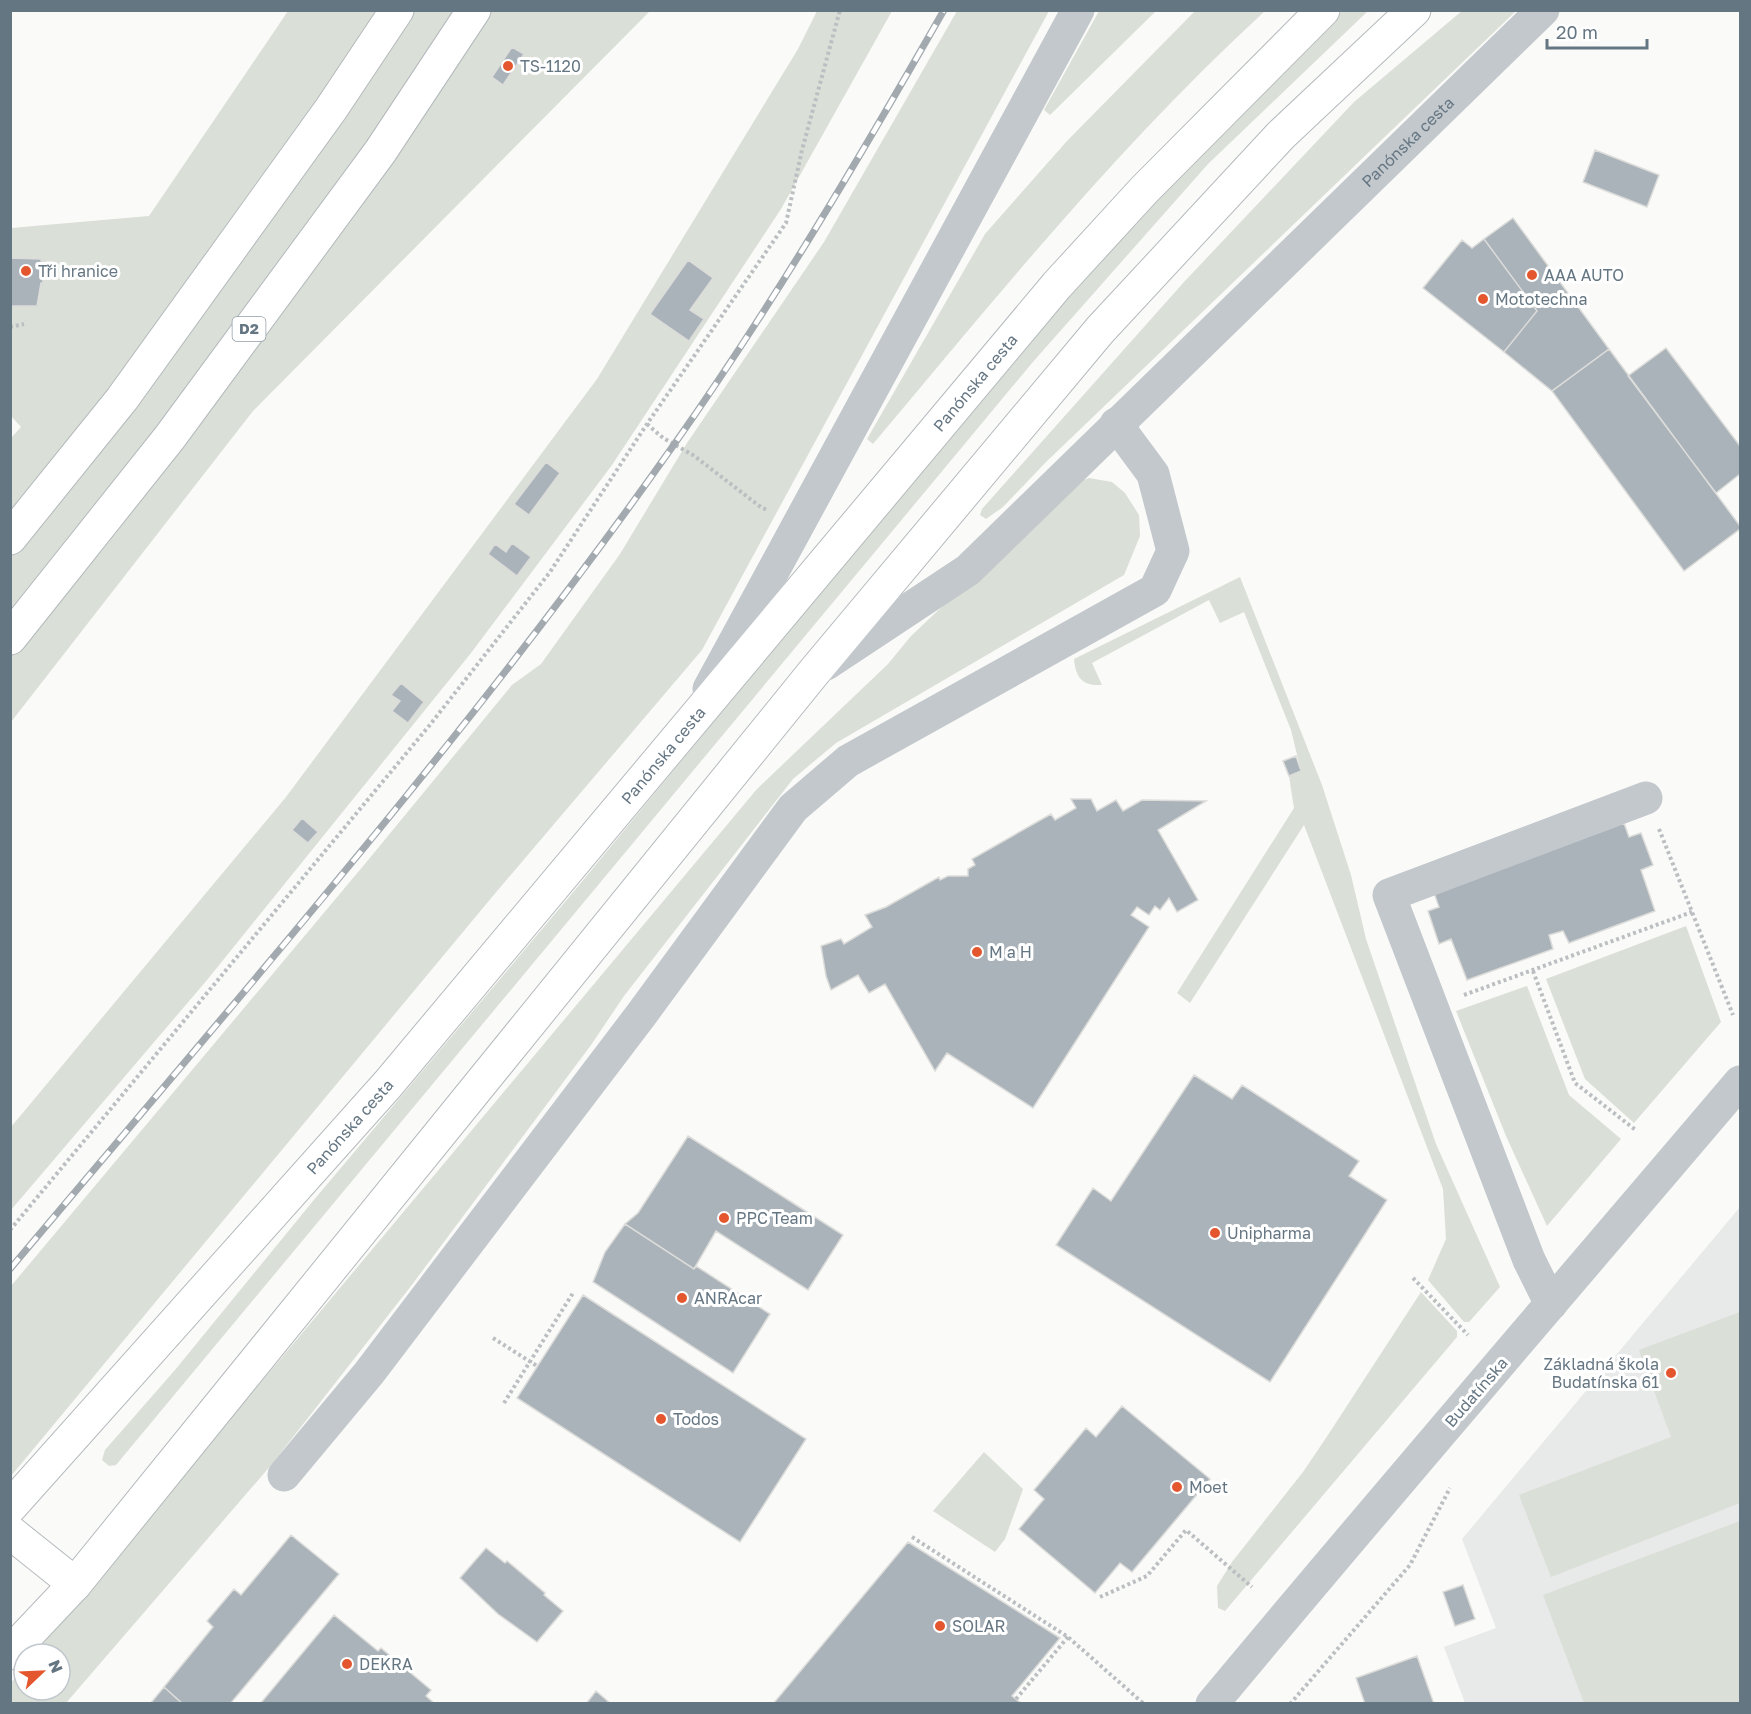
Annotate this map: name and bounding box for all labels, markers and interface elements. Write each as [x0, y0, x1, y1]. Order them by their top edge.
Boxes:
scale bar [1547, 12, 1648, 50]
text: 20 m [1556, 21, 1598, 43]
place label: TS-1120 [520, 56, 581, 76]
marker: TS-1120 [501, 59, 515, 73]
street label: Panónska cesta [1357, 92, 1458, 191]
place label: Tři hranice [38, 261, 118, 281]
marker: Tři hranice [19, 264, 33, 278]
place label: AAA AUTO [1544, 265, 1624, 285]
marker: AAA AUTO [1525, 268, 1539, 282]
place label: Mototechna [1495, 289, 1587, 309]
marker: Mototechna [1476, 292, 1490, 306]
road number: D2 [232, 317, 266, 341]
street label: Panónska cesta [929, 330, 1022, 435]
street label: Panónska cesta [617, 702, 710, 808]
place label: M a H [989, 942, 1032, 962]
marker: M a H [970, 945, 984, 959]
street label: Panónska cesta [302, 1075, 398, 1179]
place label: PPC Team [736, 1208, 813, 1228]
marker: PPC Team [717, 1211, 731, 1225]
place label: Unipharma [1227, 1223, 1311, 1243]
marker: Unipharma [1208, 1226, 1222, 1240]
place label: ANRAcar [694, 1288, 762, 1308]
marker: ANRAcar [675, 1291, 689, 1305]
street label: Budatínska [1440, 1353, 1512, 1431]
place label: Základná škola Budatínska 61 [1543, 1354, 1659, 1392]
marker: Základná škola Budatínska 61 [1664, 1366, 1678, 1380]
place label: Todos [673, 1409, 719, 1429]
marker: Todos [654, 1412, 668, 1426]
place label: Moet [1189, 1477, 1228, 1497]
marker: Moet [1170, 1480, 1184, 1494]
place label: SOLAR [952, 1616, 1005, 1636]
marker: SOLAR [933, 1619, 947, 1633]
north arrow [12, 1642, 72, 1702]
place label: DEKRA [359, 1654, 413, 1674]
text: N [44, 1657, 67, 1676]
marker: DEKRA [340, 1657, 354, 1671]

